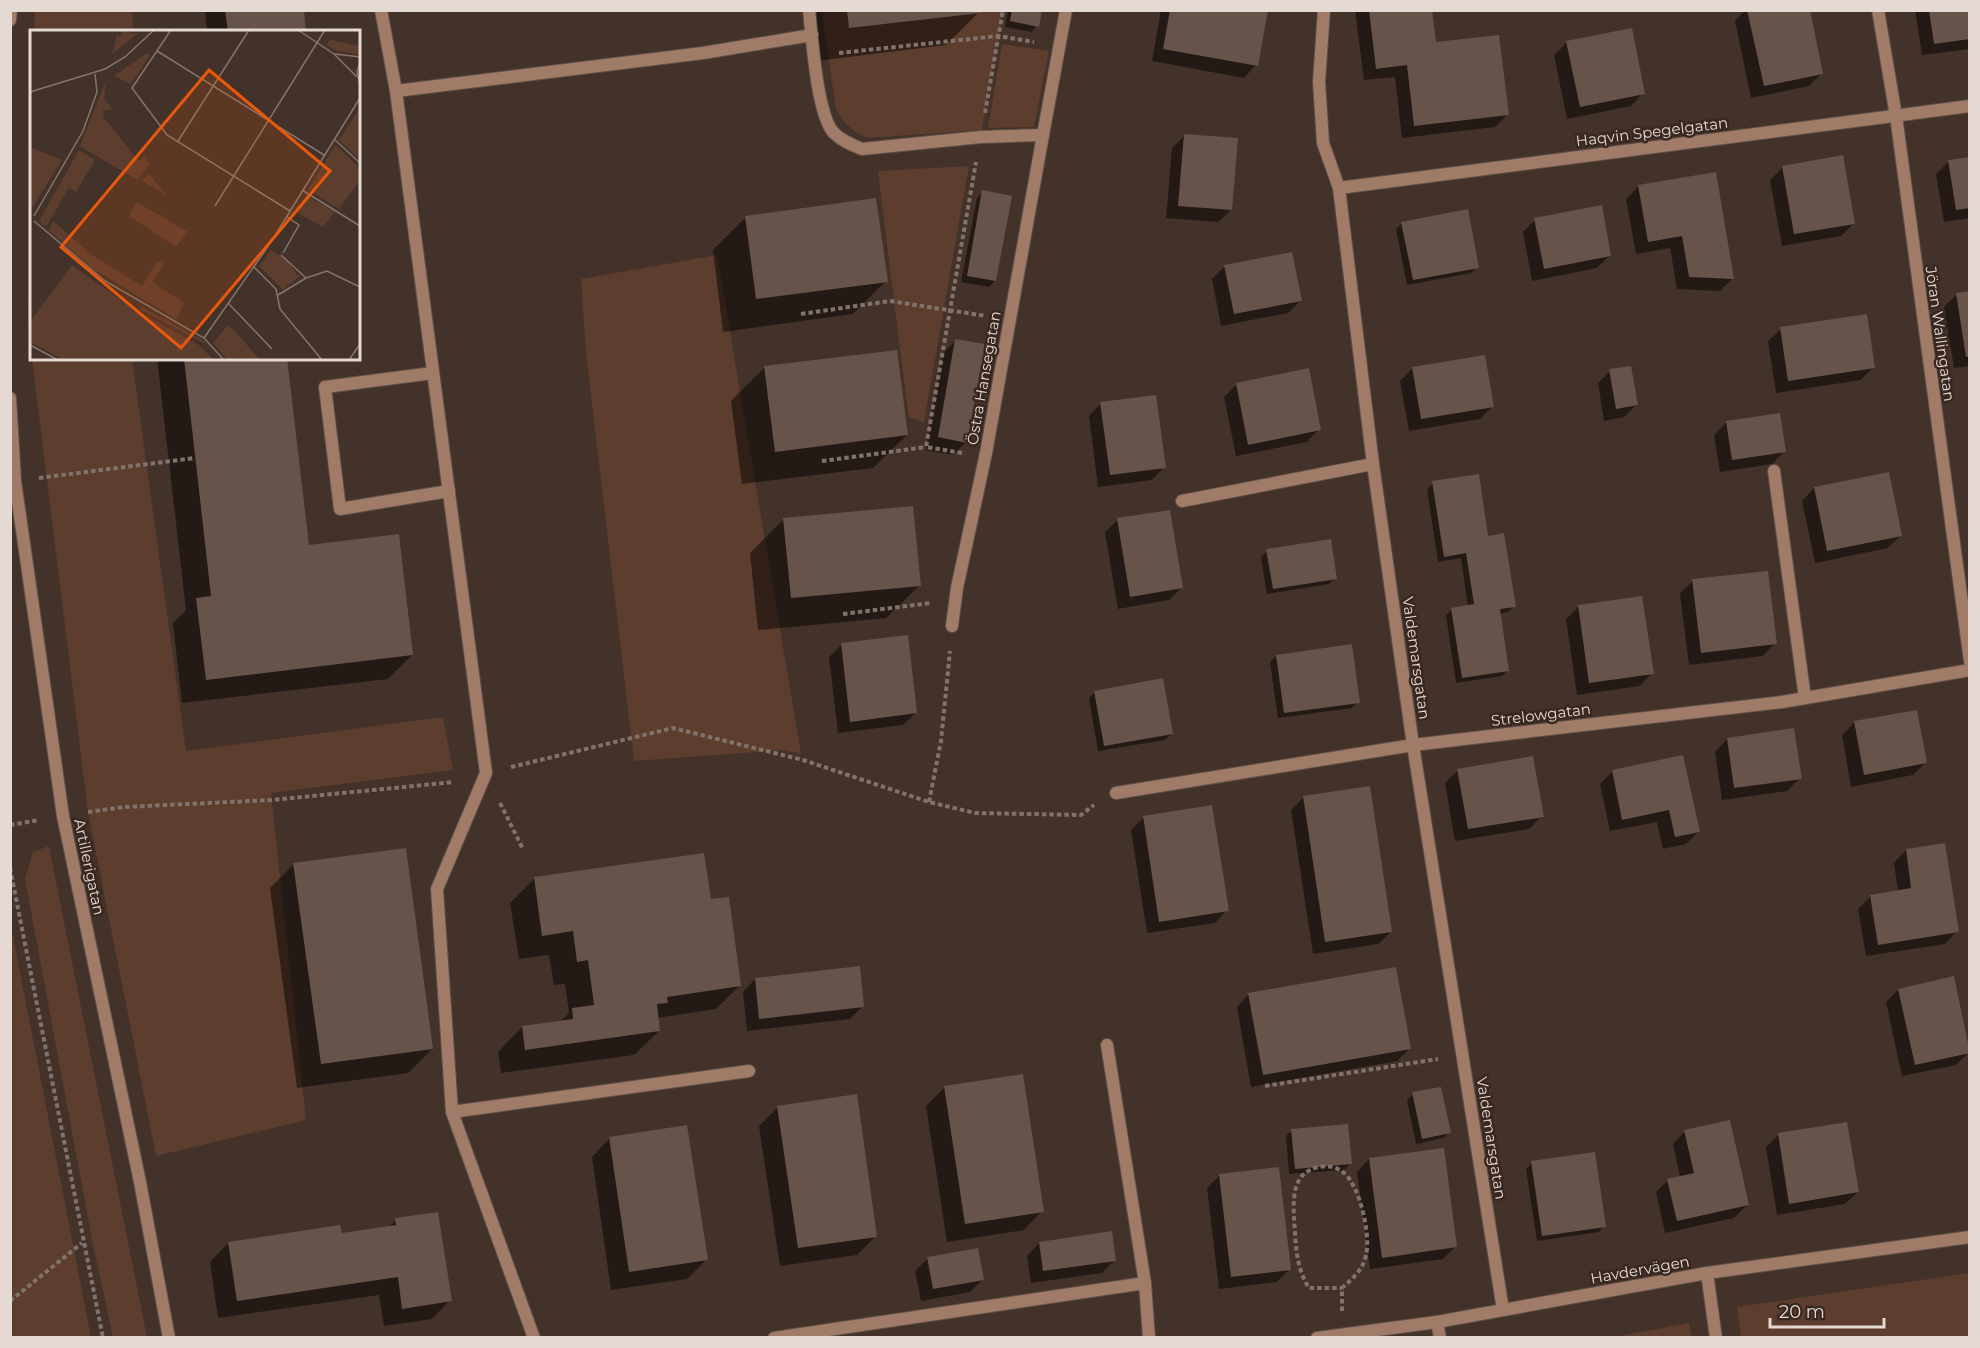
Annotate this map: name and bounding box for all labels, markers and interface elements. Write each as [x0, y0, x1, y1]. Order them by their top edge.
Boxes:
inset map [30, 30, 360, 360]
street label: Haqvin Spegelgatan [1575, 113, 1729, 150]
street label: Jöran Wallingatan [1921, 264, 1959, 403]
street label: Östra Hansegatan [962, 309, 1005, 446]
street label: Valdemarsgatan [1398, 595, 1435, 721]
street label: Strelowgatan [1490, 699, 1592, 730]
street label: Artillerigatan [70, 817, 109, 917]
street label: Valdemarsgatan [1472, 1075, 1511, 1201]
street label: Havdervägen [1589, 1251, 1691, 1288]
scale bar [1770, 1291, 1884, 1329]
text: 20 m [1779, 1301, 1825, 1323]

